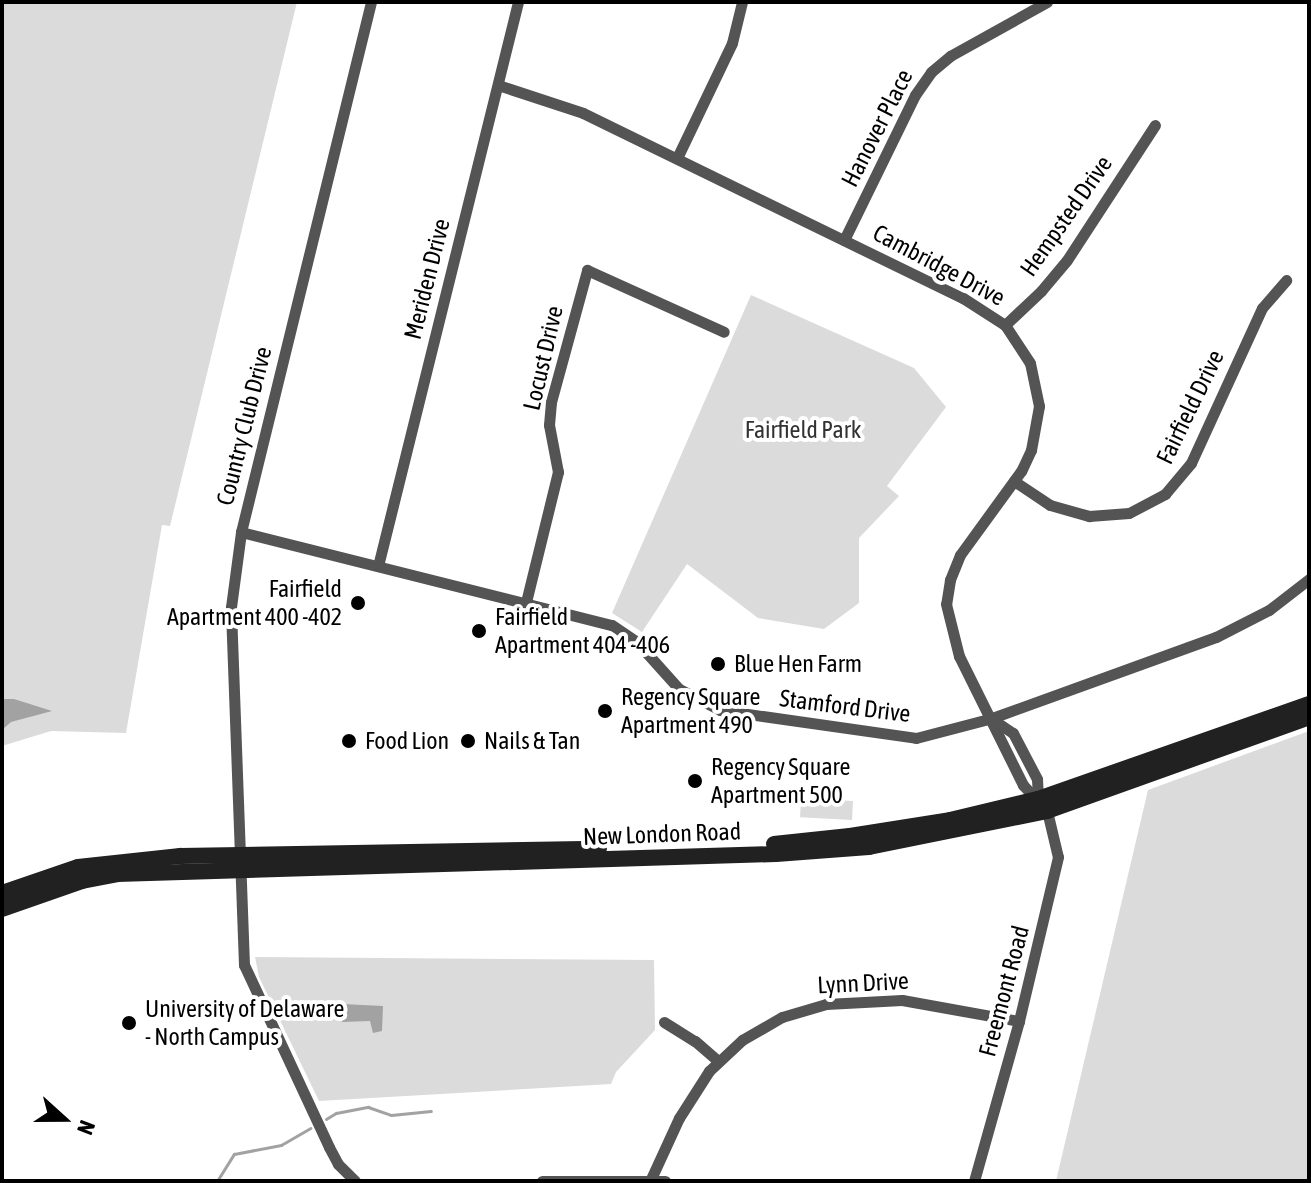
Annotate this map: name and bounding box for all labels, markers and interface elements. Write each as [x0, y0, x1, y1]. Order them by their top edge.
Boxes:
street label: Hanover Place [835, 65, 919, 191]
street label: Hempsted Drive [1014, 150, 1118, 282]
street label: Meriden Drive [398, 216, 456, 342]
street label: Cambridge Drive [868, 218, 1010, 312]
street label: Locust Drive [517, 303, 569, 413]
street label: Country Club Drive [210, 344, 278, 508]
street label: Fairfield Drive [1150, 345, 1230, 469]
park label: Fairfield Park [745, 416, 861, 444]
place label: Fairfield Apartment 400 -402 [167, 575, 342, 631]
marker: Fairfield Apartment 400 -402 [349, 594, 367, 612]
place label: Fairfield Apartment 404 -406 [495, 603, 670, 659]
marker: Fairfield Apartment 404 -406 [470, 622, 488, 640]
place label: Blue Hen Farm [734, 650, 862, 678]
marker: Blue Hen Farm [709, 655, 727, 673]
place label: Regency Square Apartment 490 [621, 683, 761, 739]
street label: Stamford Drive [778, 684, 912, 728]
marker: Regency Square Apartment 490 [596, 702, 614, 720]
place label: Food Lion [365, 727, 449, 755]
place label: Nails & Tan [484, 727, 580, 755]
marker: Food Lion [340, 732, 358, 750]
marker: Nails & Tan [459, 732, 477, 750]
place label: Regency Square Apartment 500 [711, 753, 851, 809]
marker: Regency Square Apartment 500 [686, 772, 704, 790]
street label: New London Road [583, 817, 741, 851]
street label: Freemont Road [973, 922, 1035, 1060]
street label: Lynn Drive [817, 966, 909, 1000]
place label: University of Delaware - North Campus [145, 995, 344, 1051]
marker: University of Delaware - North Campus [120, 1014, 138, 1032]
north arrow [24, 1079, 104, 1159]
text: N [72, 1117, 101, 1138]

